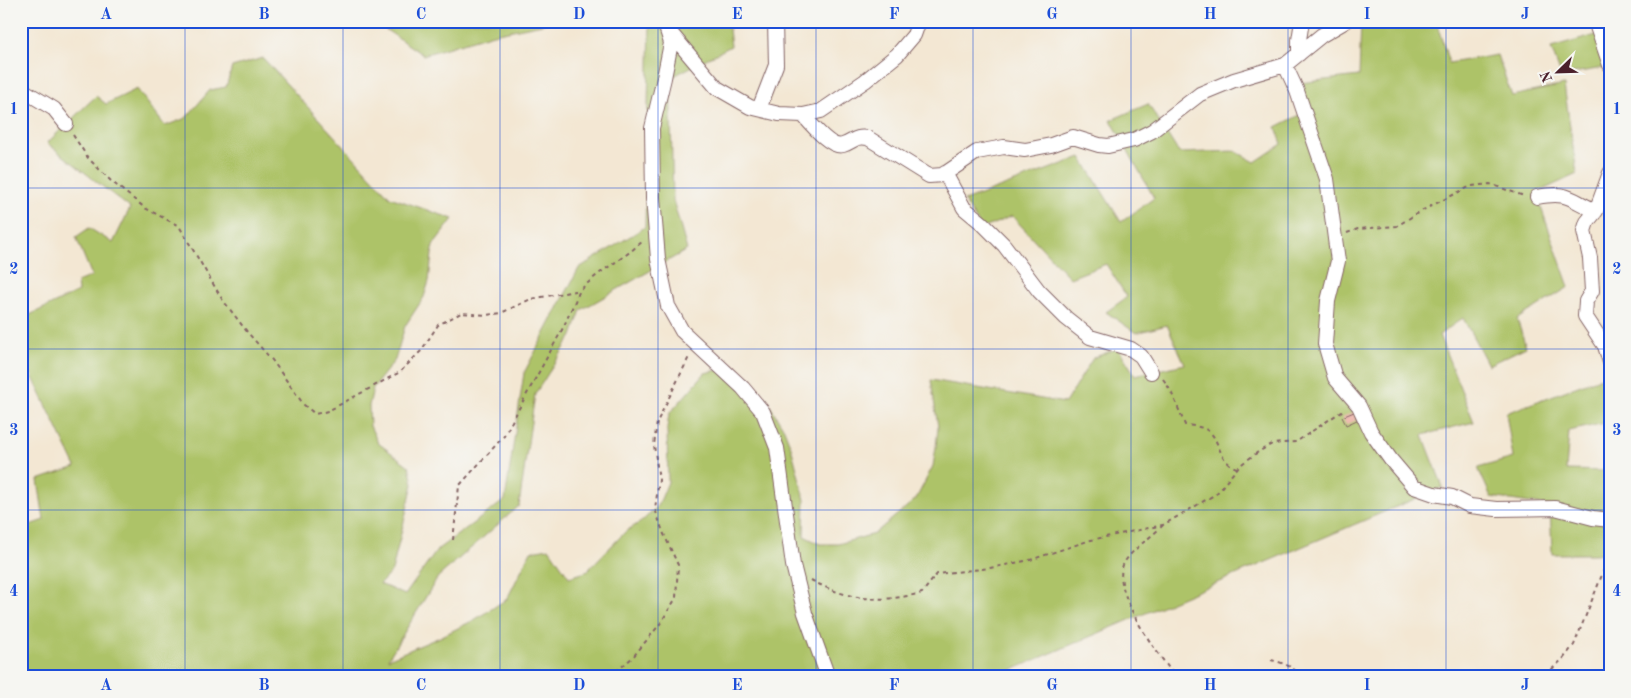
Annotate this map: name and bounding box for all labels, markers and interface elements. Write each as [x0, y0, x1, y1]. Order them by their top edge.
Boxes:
text: A [100, 7, 112, 23]
text: B [258, 7, 270, 23]
text: C [416, 7, 426, 23]
text: D [573, 7, 585, 23]
text: E [731, 7, 743, 23]
text: F [889, 7, 900, 23]
text: G [1046, 7, 1058, 23]
text: H [1203, 7, 1217, 23]
text: I [1363, 7, 1371, 23]
text: J [1521, 7, 1530, 23]
north arrow [1534, 48, 1584, 98]
text: N [1538, 69, 1555, 84]
text: 1 [9, 102, 19, 118]
text: 1 [1612, 102, 1622, 118]
text: 2 [9, 262, 19, 278]
text: 2 [1612, 262, 1622, 278]
text: 3 [9, 423, 19, 439]
text: 3 [1612, 423, 1622, 439]
text: 4 [9, 584, 19, 600]
text: 4 [1612, 584, 1622, 600]
text: A [100, 678, 112, 694]
text: B [258, 678, 270, 694]
text: C [416, 678, 426, 694]
text: D [573, 678, 585, 694]
text: E [731, 678, 743, 694]
text: F [889, 678, 900, 694]
text: G [1046, 678, 1058, 694]
text: H [1203, 678, 1217, 694]
text: I [1363, 678, 1371, 694]
text: J [1521, 678, 1530, 694]

